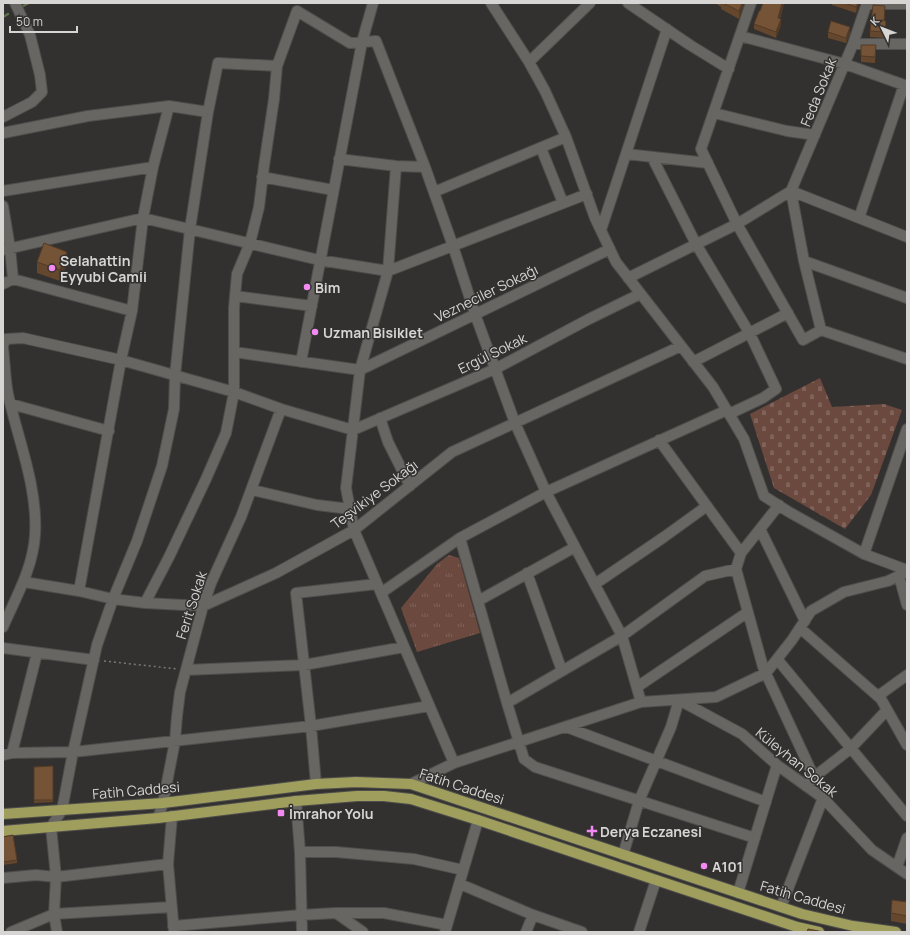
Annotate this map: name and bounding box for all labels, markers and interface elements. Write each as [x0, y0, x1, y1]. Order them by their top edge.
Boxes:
scale bar [10, 8, 77, 34]
north arrow [862, 8, 902, 48]
text: K [866, 12, 883, 29]
text: 50 m [16, 13, 43, 30]
street label: Feda Sokak [796, 54, 841, 129]
place label: Selahattin Eyyubi Camii [60, 251, 147, 286]
street label: Vezneciler Sokağı [431, 260, 541, 326]
marker: Selahattin Eyyubi Camii [47, 263, 57, 273]
place label: Bim [315, 278, 340, 297]
marker: Bim [302, 282, 312, 292]
place label: Uzman Bisiklet [323, 323, 423, 342]
marker: Uzman Bisiklet [310, 327, 320, 337]
street label: Ergül Sokak [455, 328, 530, 378]
street label: Teşvikiye Sokağı [327, 455, 421, 533]
street label: Ferit Sokak [171, 568, 211, 641]
street label: Küleyhan Sokak [752, 723, 843, 802]
street label: Fatih Caddesi [417, 763, 507, 809]
street label: Fatih Caddesi [91, 777, 181, 803]
place label: İmrahor Yolu [289, 804, 374, 823]
marker: İmrahor Yolu [276, 808, 286, 818]
place label: Derya Eczanesi [600, 822, 702, 841]
marker: Derya Eczanesi [587, 826, 597, 836]
place label: A101 [712, 857, 743, 876]
marker: A101 [699, 861, 709, 871]
street label: Fatih Caddesi [758, 876, 848, 918]

